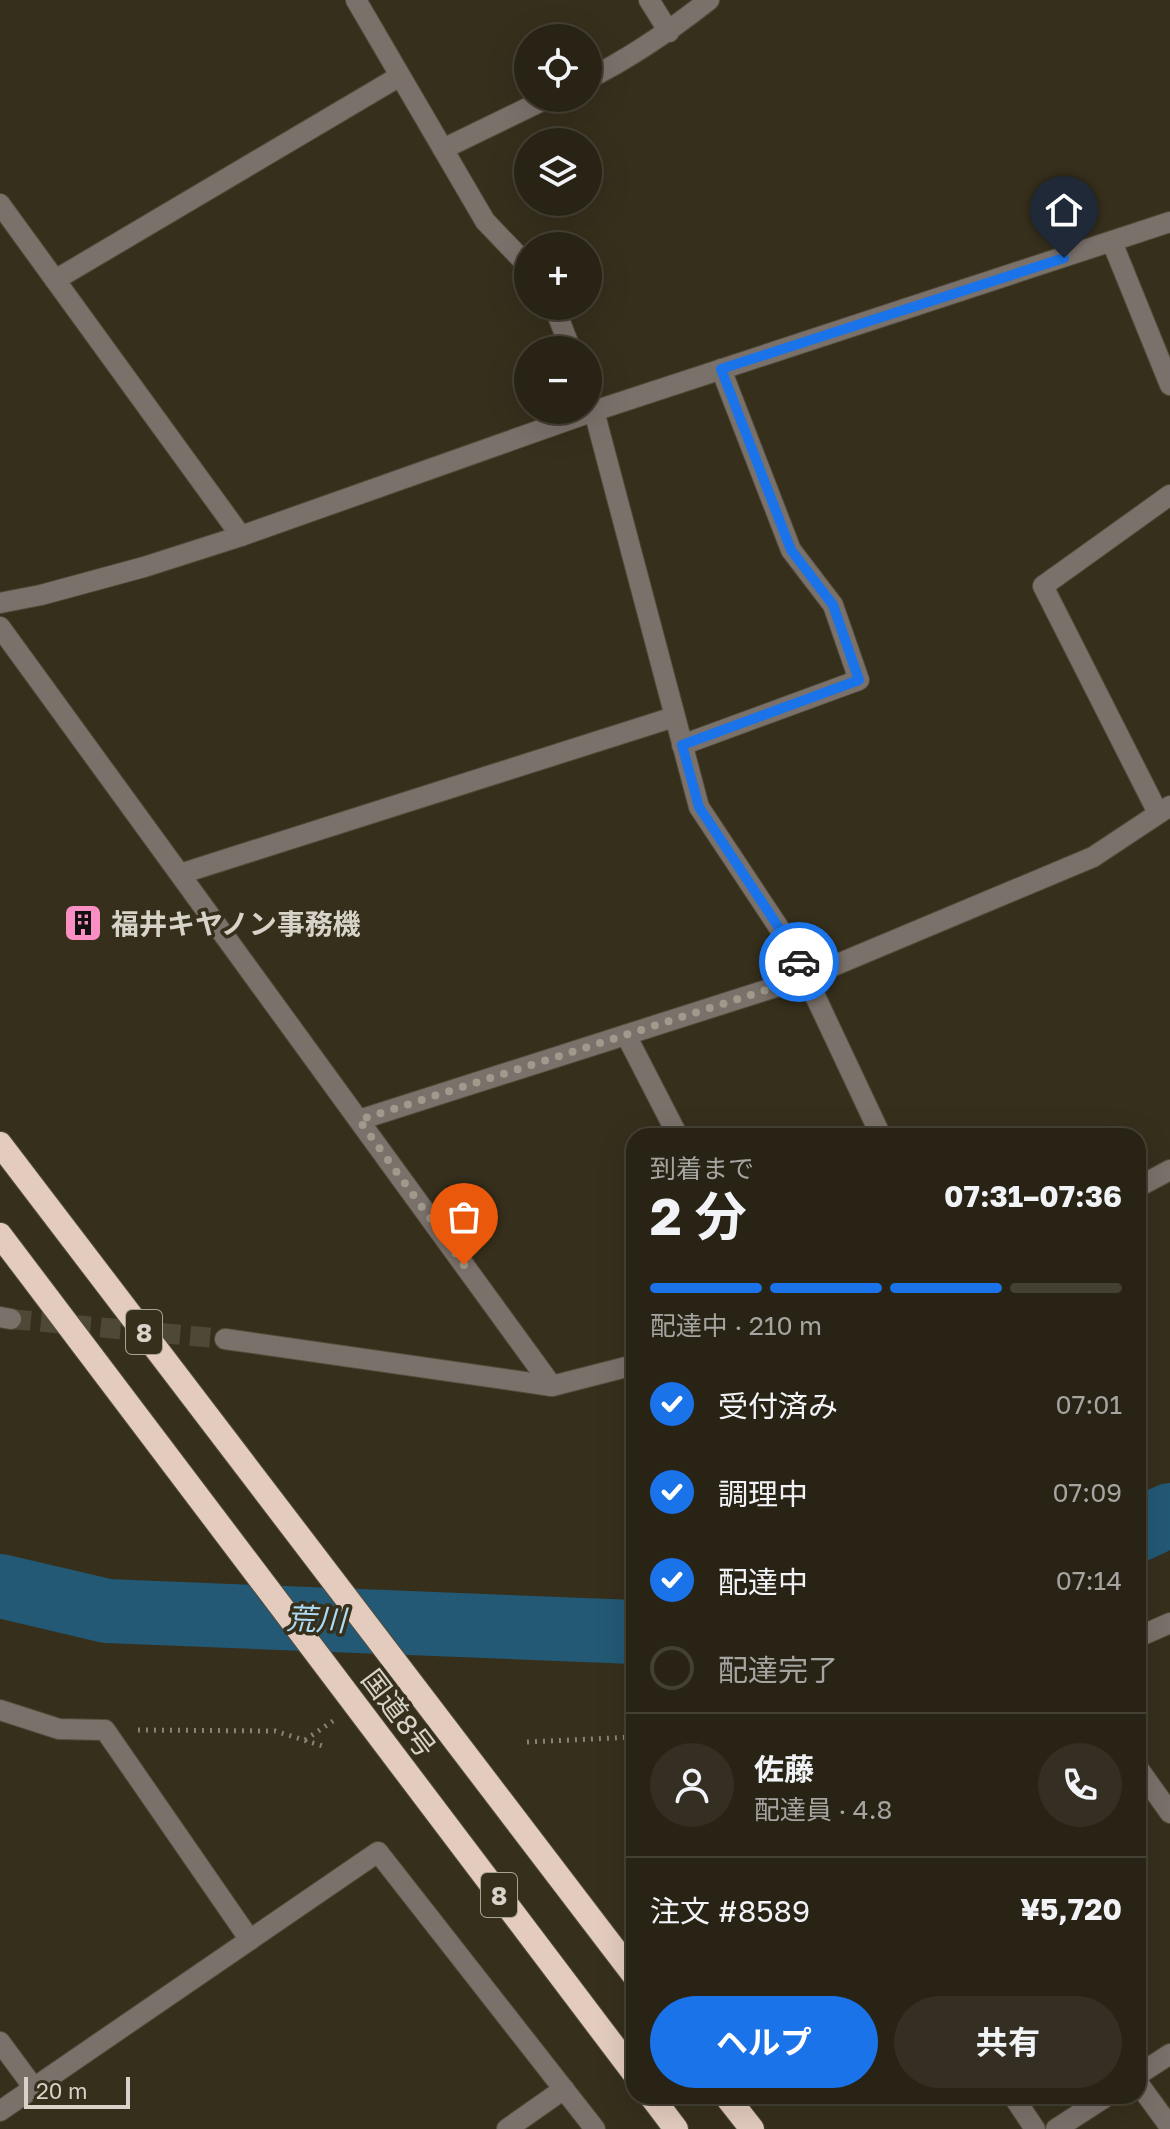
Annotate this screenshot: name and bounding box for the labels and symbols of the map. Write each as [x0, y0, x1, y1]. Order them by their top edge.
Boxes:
pin [1030, 176, 1098, 258]
building icon: 福井キヤノン事務機 [62, 902, 104, 944]
place label: 福井キヤノン事務機 [111, 907, 361, 940]
courier [759, 922, 839, 1002]
pin [430, 1183, 498, 1265]
road number: 8 [126, 1310, 162, 1354]
water label: 荒川 [285, 1600, 350, 1638]
street label: 国道8号 [355, 1663, 443, 1763]
road number: 8 [481, 1873, 517, 1917]
scale bar [24, 2073, 130, 2109]

